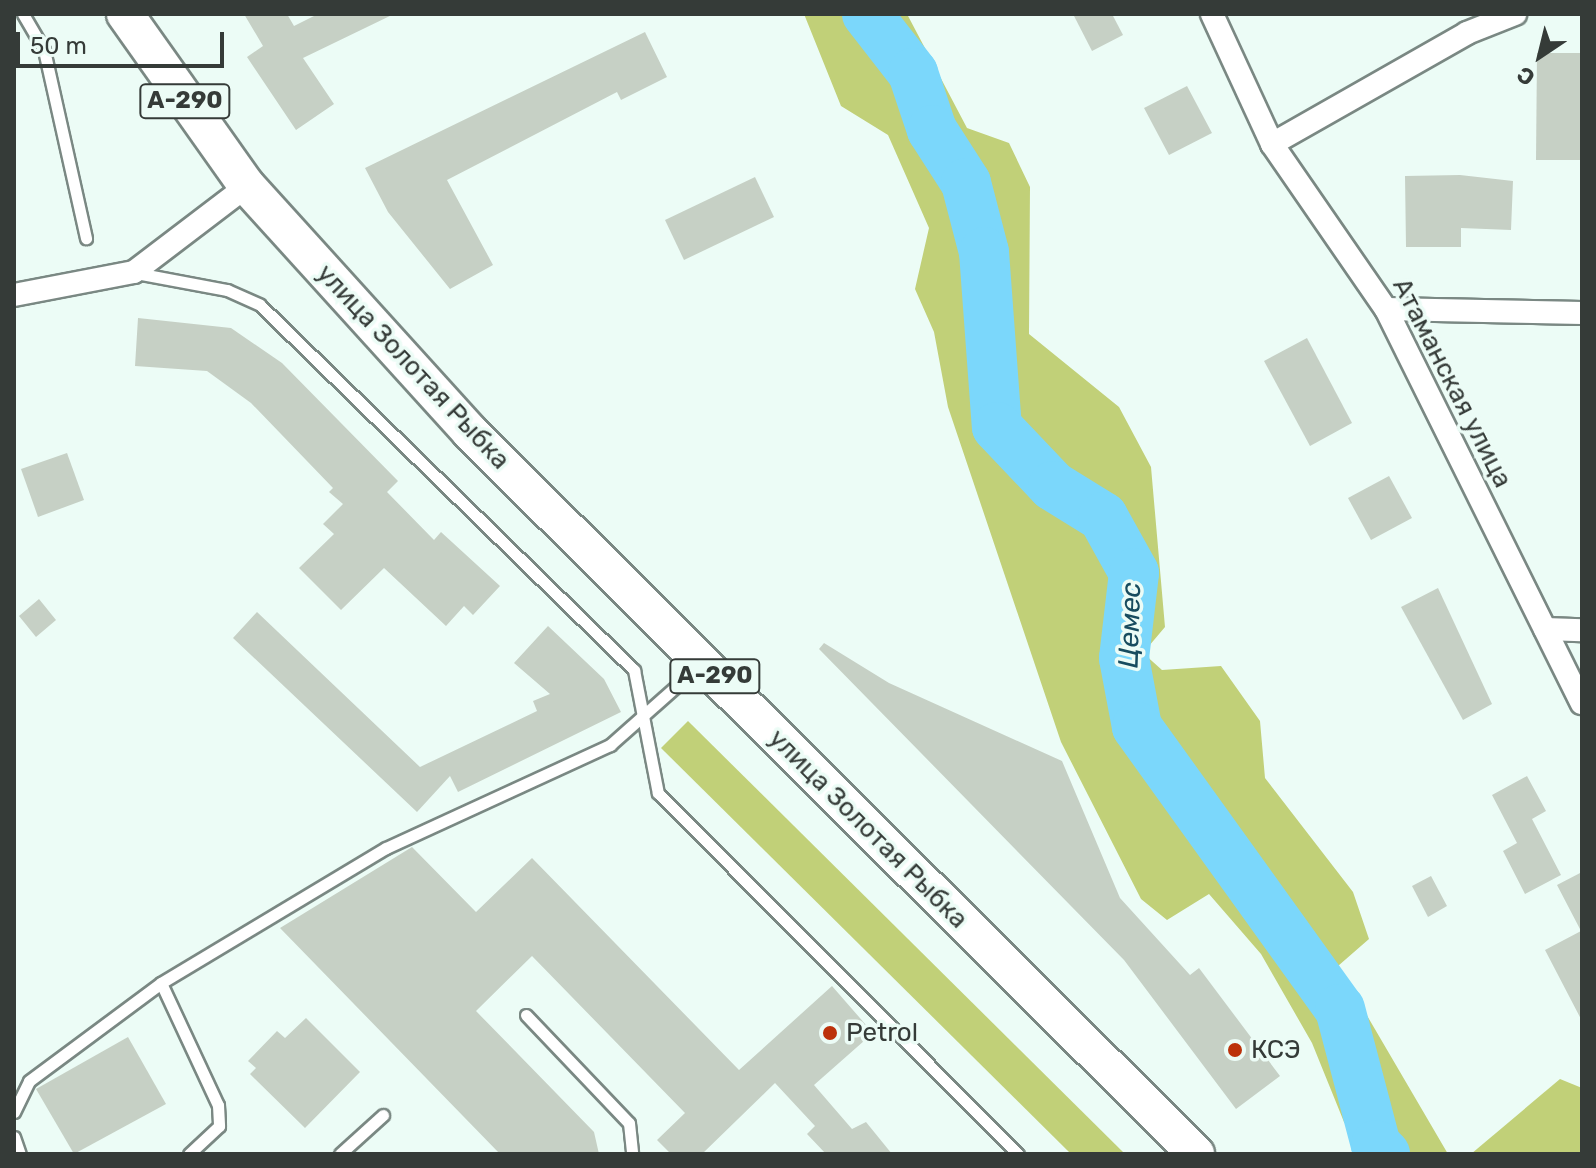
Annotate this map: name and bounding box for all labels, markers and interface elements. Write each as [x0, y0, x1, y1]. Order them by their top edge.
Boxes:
scale bar [20, 16, 228, 66]
north arrow [1500, 16, 1580, 96]
text: 50 m [30, 32, 87, 60]
text: С [1512, 61, 1540, 92]
road number: А-290 [139, 81, 231, 121]
street label: улица Золотая Рыбка [310, 258, 516, 476]
street label: Атаманская улица [1386, 273, 1518, 493]
water label: Цемес [1112, 581, 1148, 669]
road number: А-290 [669, 656, 761, 696]
street label: улица Золотая Рыбка [762, 723, 974, 935]
place label: Petrol [846, 1017, 918, 1049]
marker: Petrol [821, 1024, 839, 1042]
place label: КСЭ [1251, 1034, 1301, 1066]
marker: КСЭ [1226, 1041, 1244, 1059]

